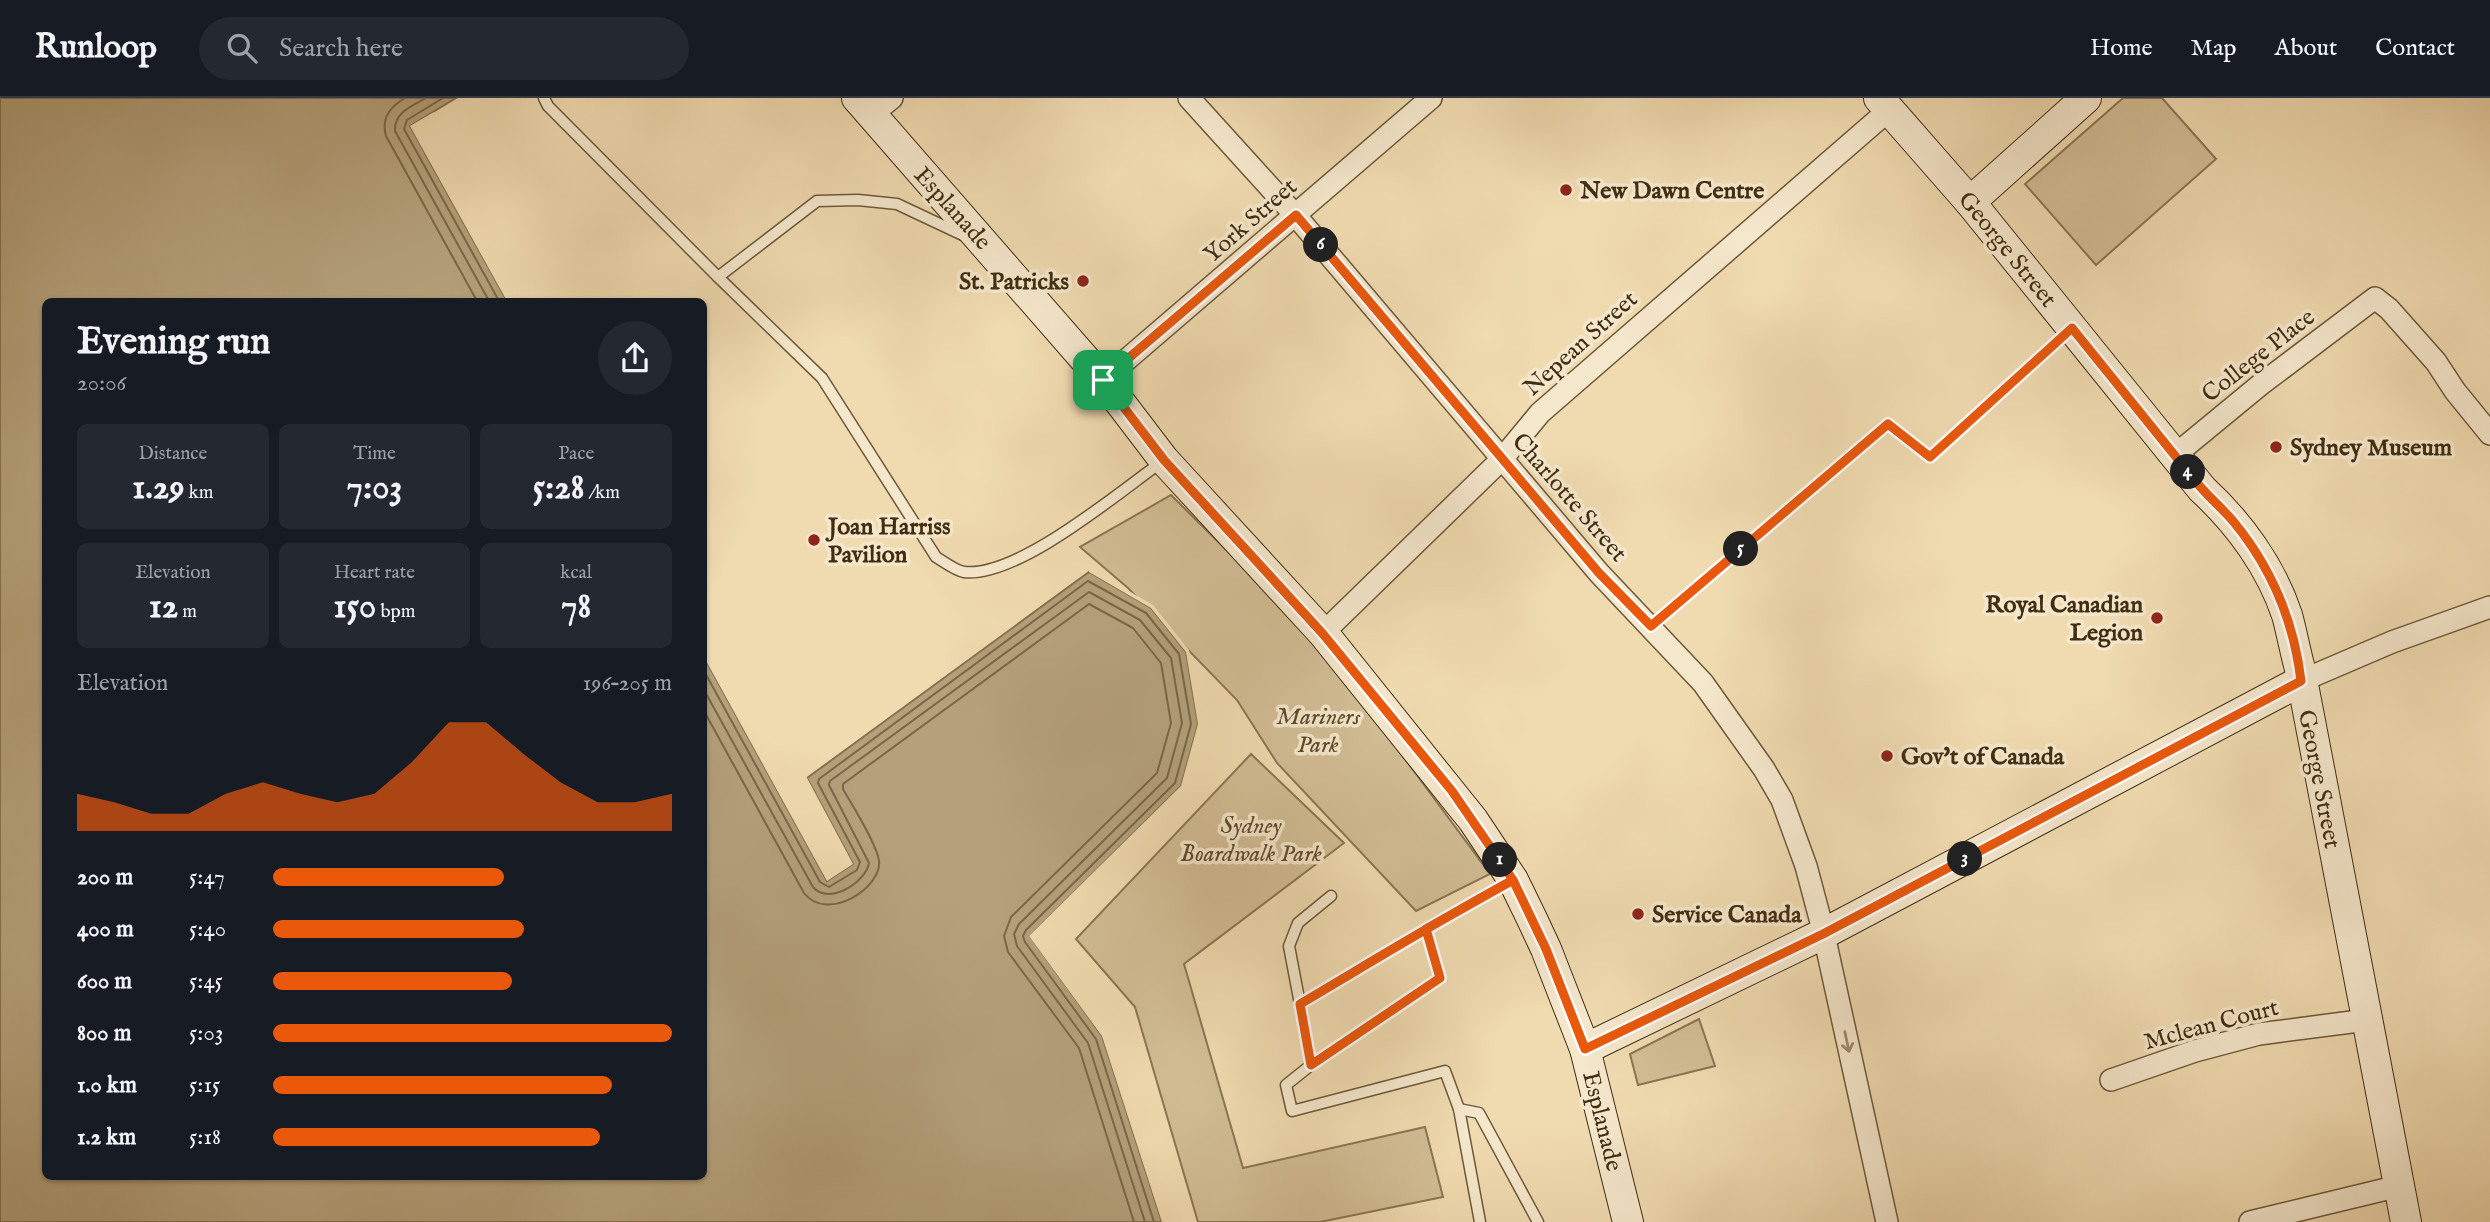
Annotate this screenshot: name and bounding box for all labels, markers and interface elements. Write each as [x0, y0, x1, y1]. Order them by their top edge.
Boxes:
search box [199, 17, 689, 80]
text: Runloop [35, 27, 157, 69]
icon: search [223, 29, 261, 67]
text: Search here [279, 32, 403, 65]
text: Home [2090, 33, 2153, 64]
text: Map [2191, 33, 2237, 64]
text: About [2275, 33, 2337, 64]
text: Contact [2375, 33, 2455, 64]
street label: Esplanade [906, 161, 997, 257]
street label: York Street [1198, 172, 1304, 270]
place label: New Dawn Centre [1579, 176, 1764, 207]
marker: New Dawn Centre [1558, 182, 1574, 198]
street label: George Street [1951, 186, 2063, 314]
pin: 6 [1304, 228, 1338, 262]
text: 6 [1316, 232, 1325, 256]
place label: St. Patricks [959, 267, 1070, 298]
marker: St. Patricks [1075, 273, 1091, 289]
street label: Nepean Street [1517, 285, 1645, 404]
street label: College Place [2196, 302, 2322, 410]
text: Evening run [77, 319, 271, 367]
button: share [598, 321, 672, 395]
pin [1073, 350, 1133, 410]
icon: arrive [1084, 361, 1122, 399]
text: 20:06 [77, 369, 126, 398]
street label: Charlotte Street [1504, 427, 1633, 569]
place label: Sydney Museum [2290, 433, 2453, 464]
marker: Sydney Museum [2268, 439, 2284, 455]
text: Distance [138, 442, 207, 466]
text: Time [353, 442, 396, 466]
text: Pace [558, 442, 594, 466]
pin: 4 [2170, 454, 2206, 490]
text: 4 [2183, 459, 2192, 483]
text: 1.29 [132, 466, 184, 511]
text: 7:03 [347, 466, 402, 511]
text: 5:28 [532, 466, 584, 511]
text: km [184, 481, 213, 505]
text: /km [584, 481, 620, 505]
place label: Joan Harriss Pavilion [825, 512, 951, 571]
marker: Joan Harriss Pavilion [806, 532, 822, 548]
pin: 5 [1724, 532, 1758, 566]
text: 5 [1737, 536, 1744, 560]
text: Elevation [135, 561, 211, 585]
text: Heart rate [334, 561, 415, 585]
text: kcal [560, 561, 592, 585]
text: 12 [149, 585, 178, 630]
text: 150 [333, 585, 376, 630]
text: 78 [561, 585, 591, 630]
place label: Royal Canadian Legion [1985, 590, 2143, 649]
text: m [178, 600, 197, 624]
text: bpm [376, 600, 416, 624]
marker: Royal Canadian Legion [2149, 610, 2165, 626]
text: Elevation [77, 669, 168, 698]
text: 196–205 m [583, 669, 672, 698]
park label: Mariners Park [1276, 702, 1361, 761]
street label: George Street [2290, 707, 2347, 851]
place label: Gov't of Canada [1901, 742, 2065, 773]
marker: Gov't of Canada [1879, 748, 1895, 764]
park label: Sydney Boardwalk Park [1180, 811, 1322, 870]
pin: 1 [1482, 842, 1518, 878]
pin: 3 [1948, 842, 1982, 876]
text: 3 [1961, 846, 1968, 870]
text: 1 [1496, 847, 1503, 871]
text: 200 m [77, 863, 133, 892]
text: 5:47 [189, 863, 225, 892]
place label: Service Canada [1652, 900, 1802, 931]
marker: Service Canada [1630, 906, 1646, 922]
text: 400 m [77, 915, 134, 944]
text: 5:40 [189, 915, 226, 944]
text: 600 m [77, 967, 132, 996]
text: 5:45 [189, 967, 223, 996]
street label: Mclean Court [2141, 993, 2282, 1058]
text: 800 m [77, 1019, 131, 1048]
text: 5:03 [189, 1019, 223, 1048]
one-way arrow [1841, 1030, 1855, 1053]
street label: Esplanade [1574, 1068, 1629, 1175]
text: 1.0 km [77, 1071, 137, 1100]
text: 5:15 [189, 1071, 220, 1100]
text: 1.2 km [77, 1123, 136, 1152]
text: 5:18 [189, 1123, 221, 1152]

